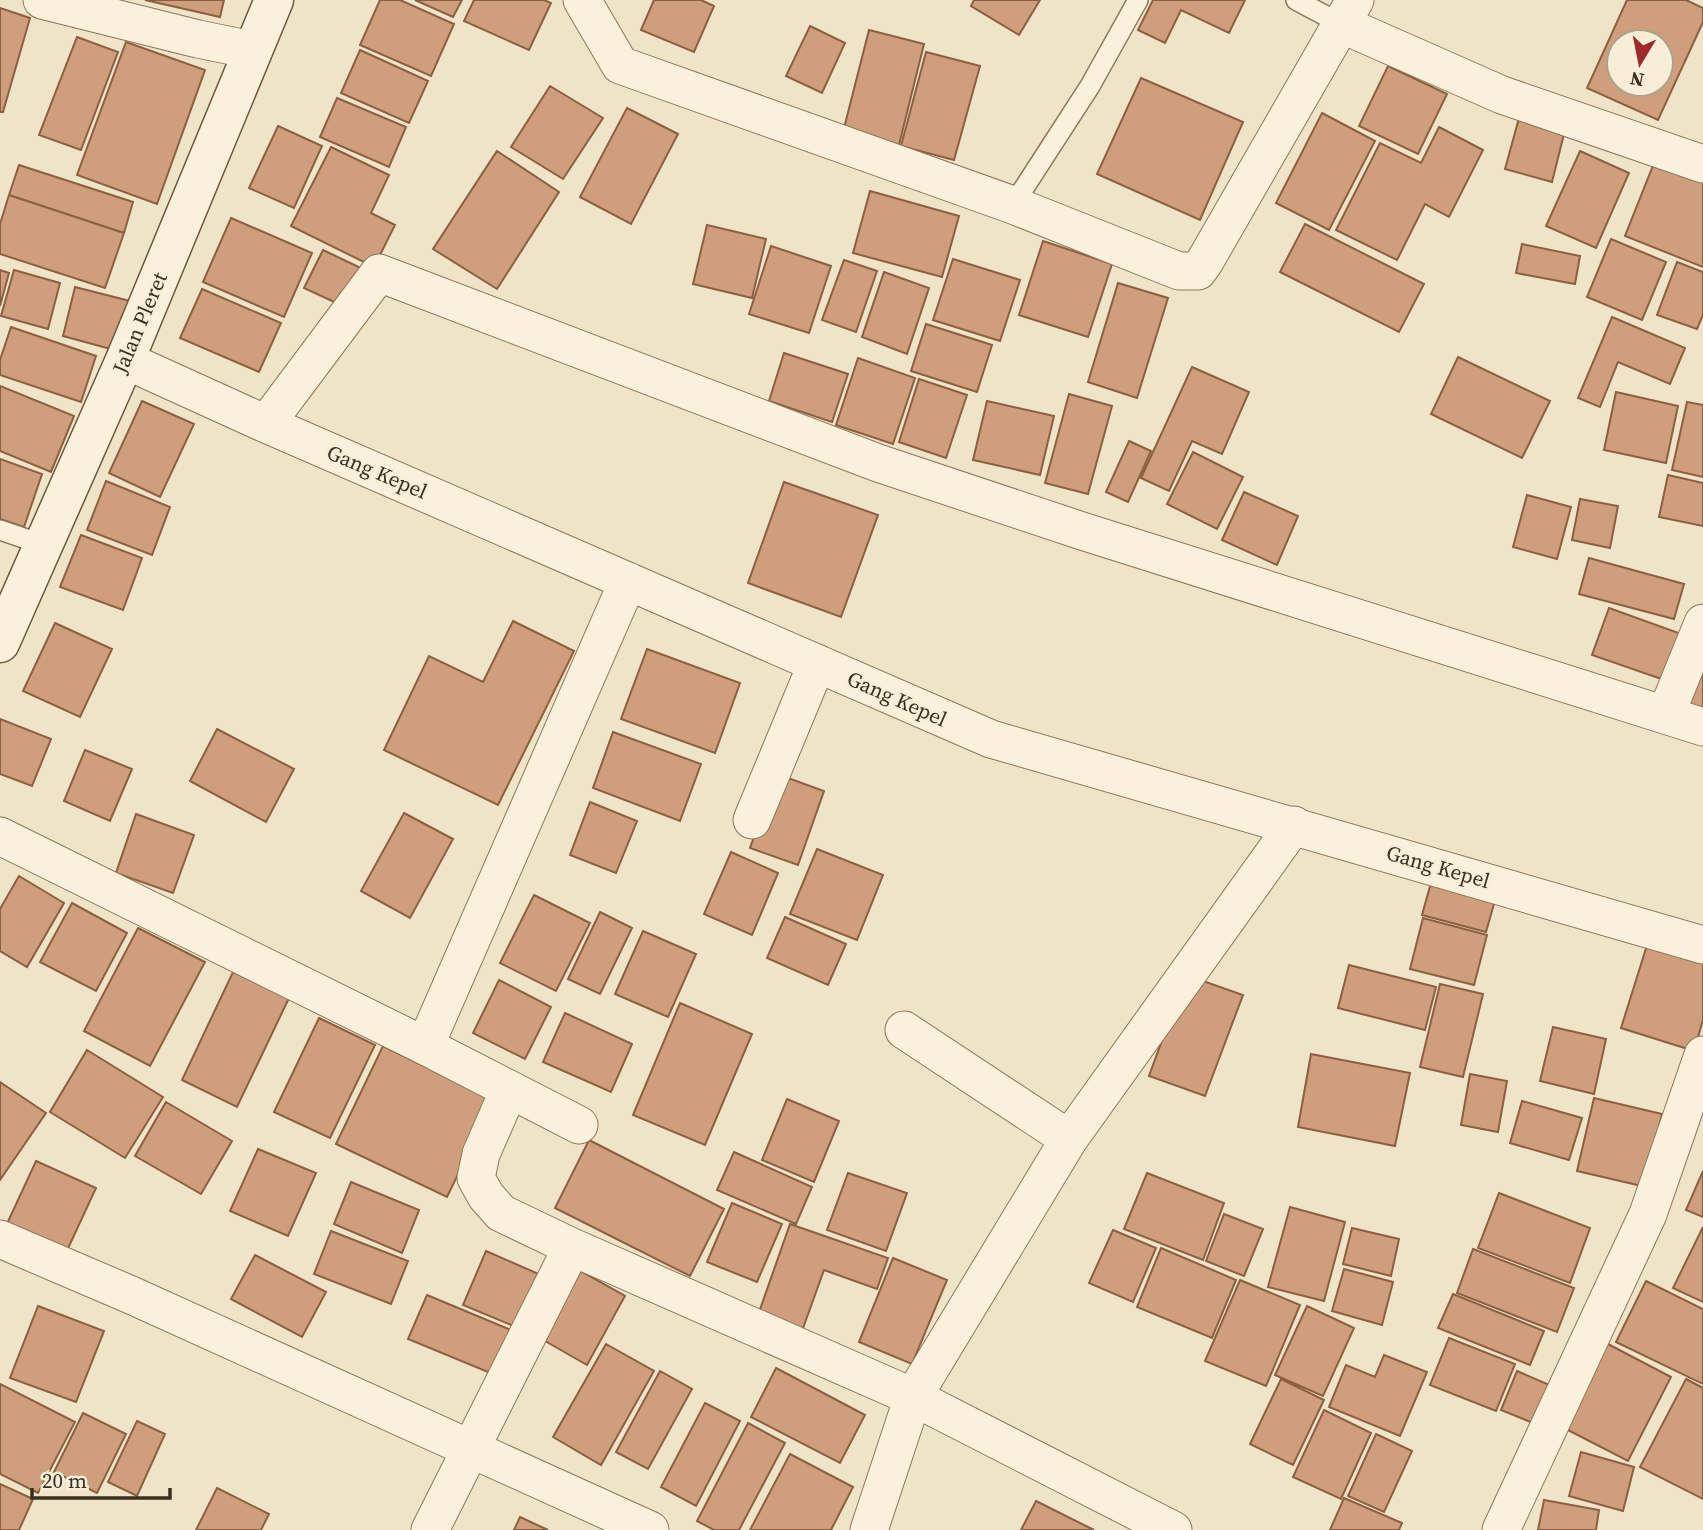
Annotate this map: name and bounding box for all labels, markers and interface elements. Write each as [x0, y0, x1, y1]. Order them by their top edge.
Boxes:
north arrow [1605, 28, 1675, 98]
text: N [1628, 66, 1646, 94]
street label: Jalan Pleret [105, 267, 174, 379]
street label: Gang Kepel [323, 437, 432, 506]
street label: Gang Kepel [843, 664, 952, 733]
street label: Gang Kepel [1383, 838, 1493, 895]
scale bar [32, 1456, 170, 1500]
text: 20 m [42, 1466, 87, 1495]

